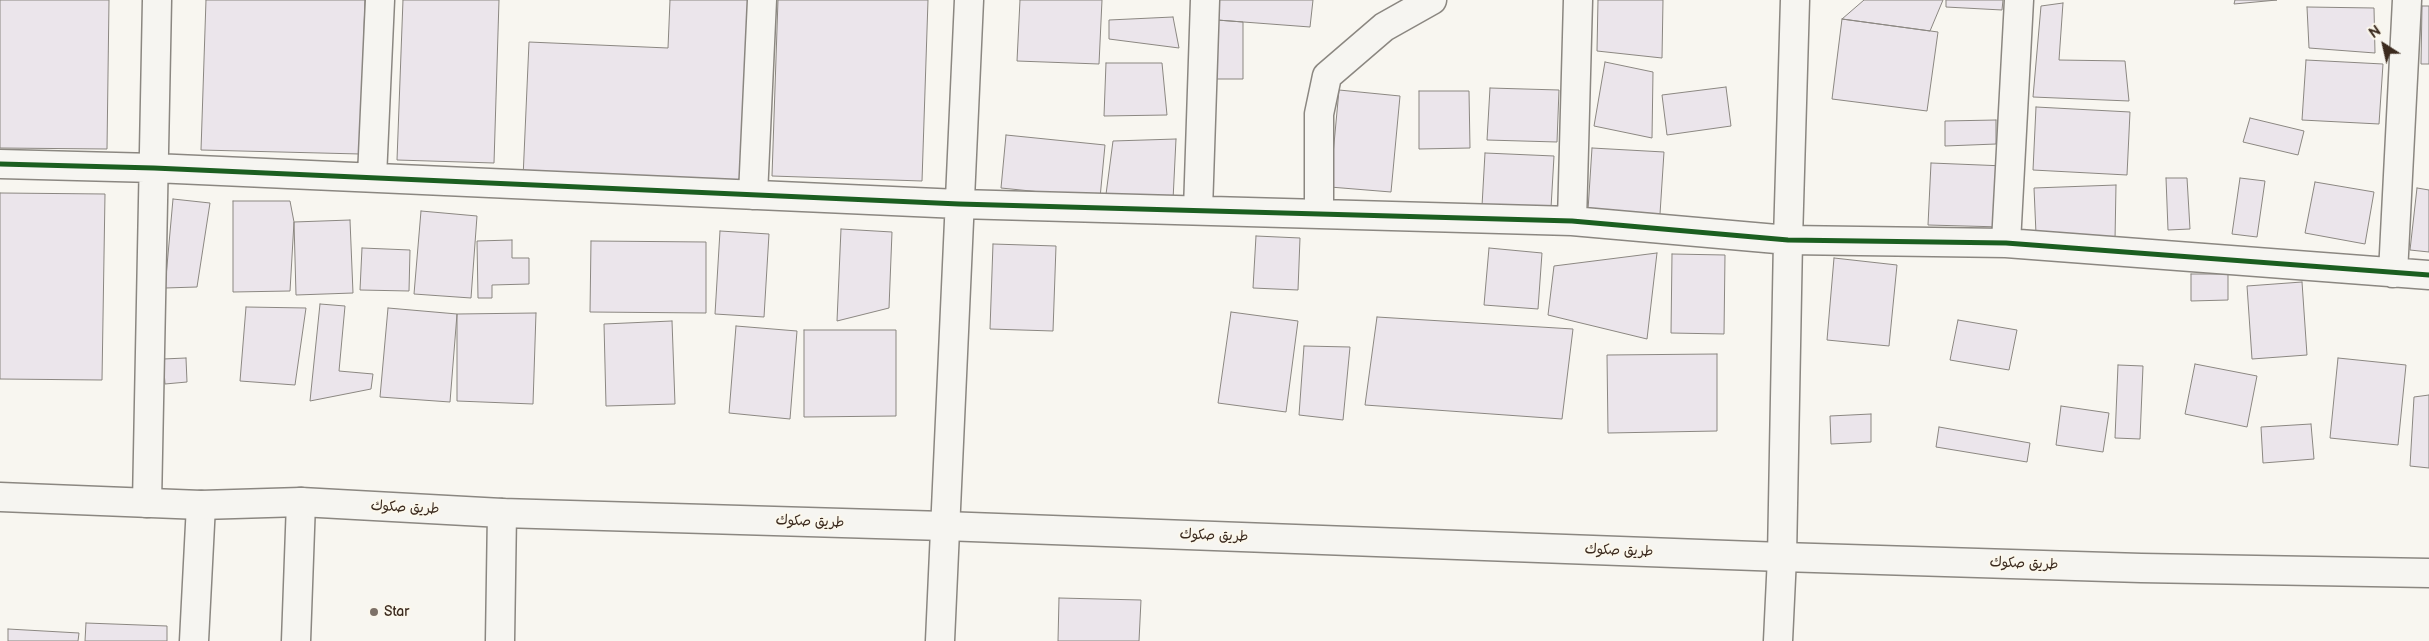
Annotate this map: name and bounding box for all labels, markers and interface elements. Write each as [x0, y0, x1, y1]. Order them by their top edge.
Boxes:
north arrow [2359, 20, 2409, 70]
text: N [2366, 22, 2384, 42]
street label: طريق صكوك [370, 498, 440, 518]
street label: طريق صكوك [775, 512, 845, 532]
street label: طريق صكوك [1179, 526, 1249, 546]
street label: طريق صكوك [1584, 541, 1654, 561]
street label: طريق صكوك [1989, 554, 2059, 574]
place label: Star [384, 604, 409, 620]
marker: Star [368, 606, 380, 618]

